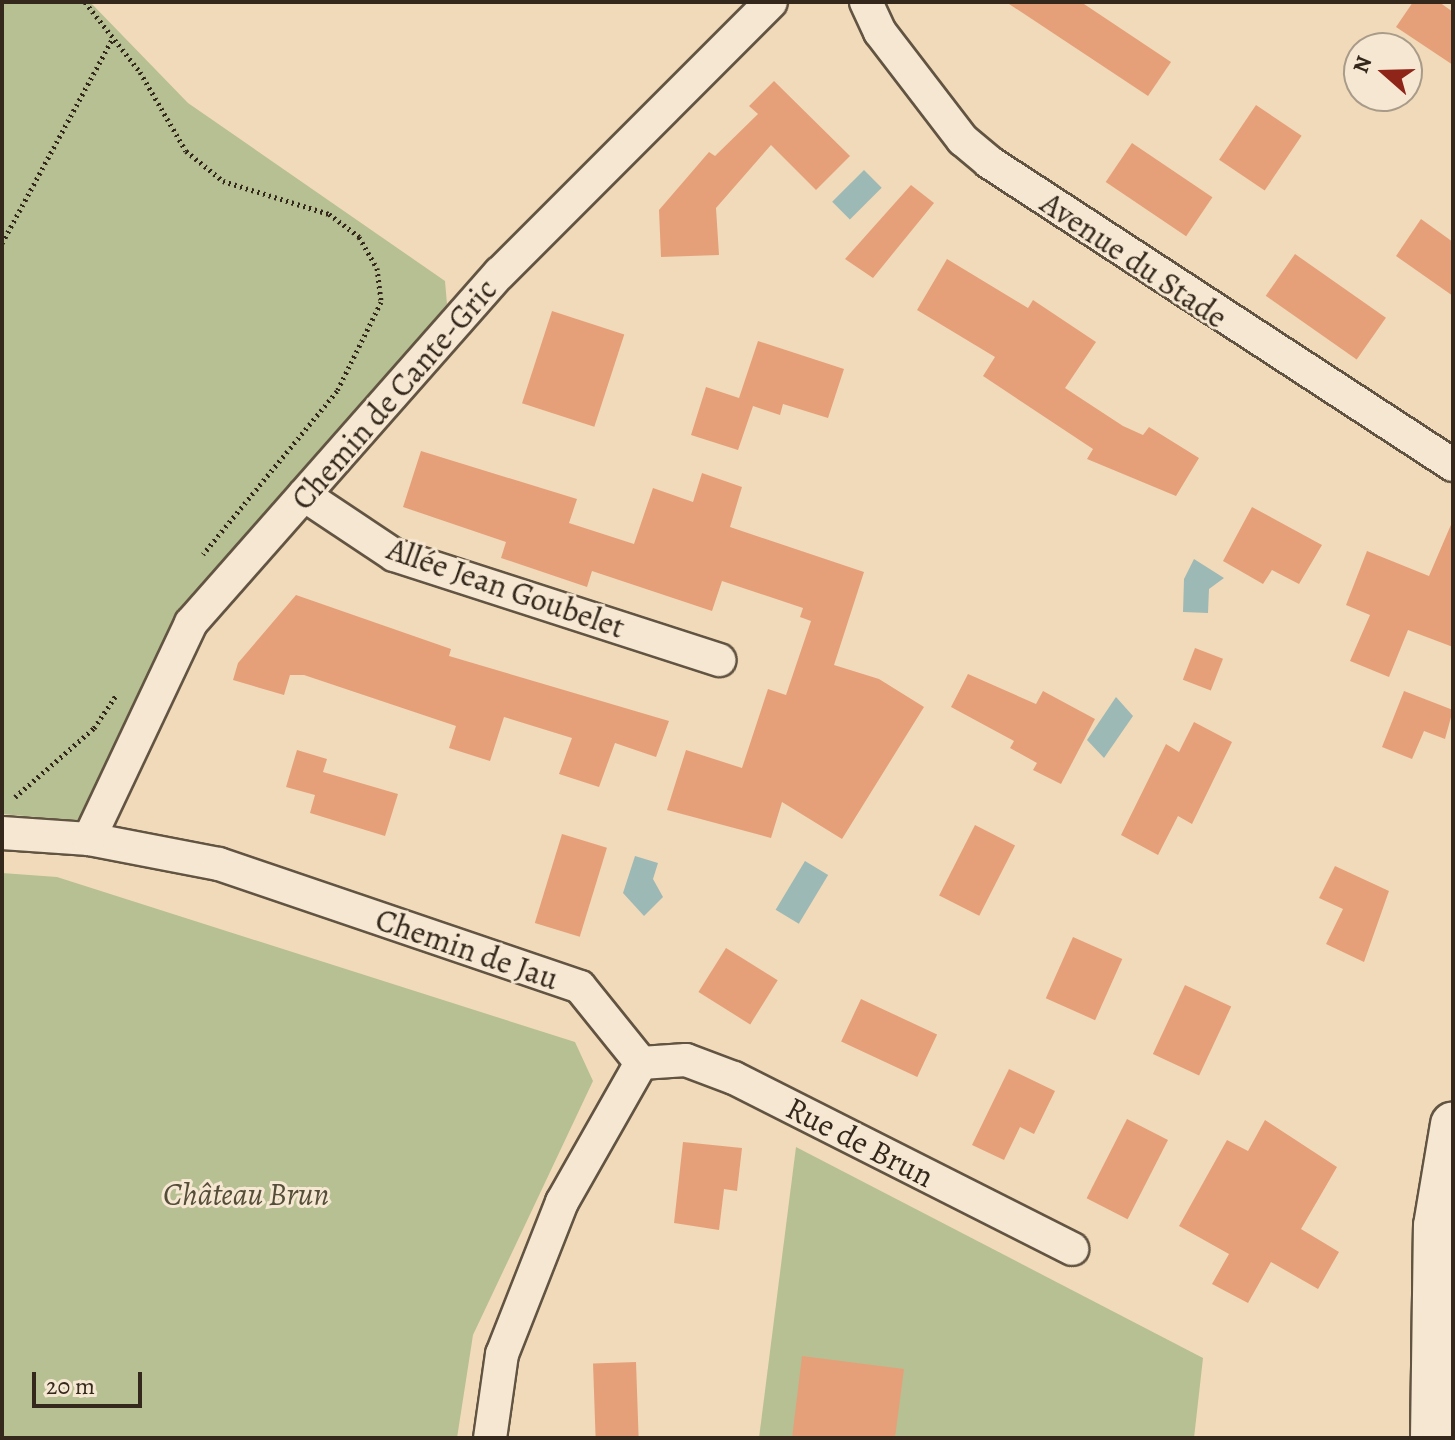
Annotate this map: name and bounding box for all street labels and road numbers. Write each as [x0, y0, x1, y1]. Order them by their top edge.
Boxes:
street label: Avenue du Stade [1034, 184, 1234, 336]
street label: Chemin de Cante-Gric [283, 270, 505, 518]
street label: Allée Jean Goubelet [382, 529, 630, 647]
street label: Chemin de Jau [371, 900, 563, 998]
street label: Rue de Brun [780, 1089, 940, 1195]

